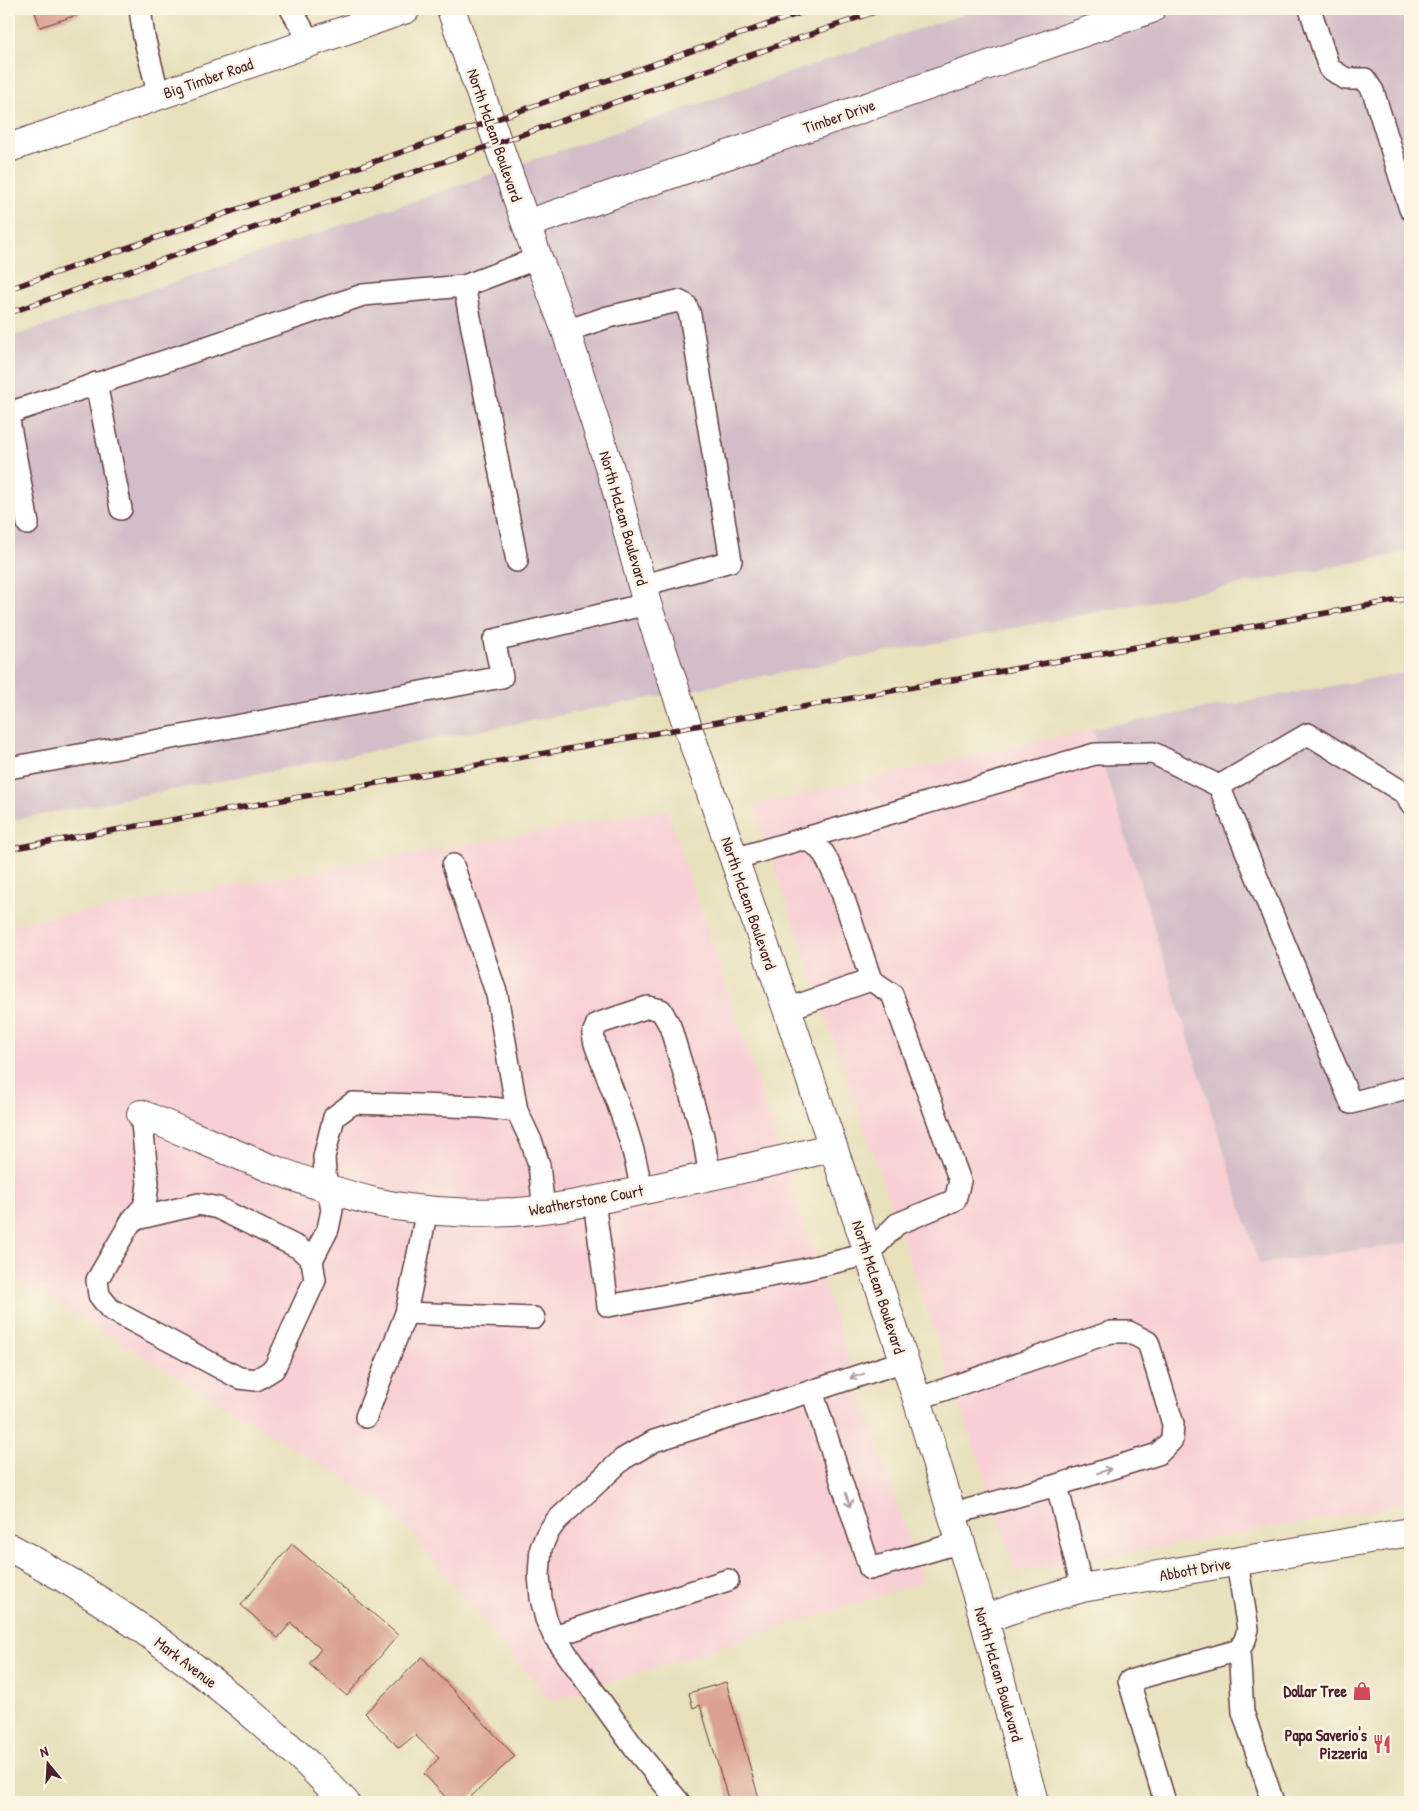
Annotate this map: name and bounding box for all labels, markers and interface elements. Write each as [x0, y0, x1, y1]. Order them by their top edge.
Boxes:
street label: Big Timber Road [160, 52, 256, 104]
street label: North McLean Boulevard [462, 66, 528, 204]
street label: Timber Drive [800, 93, 879, 139]
street label: North McLean Boulevard [594, 448, 654, 588]
street label: North McLean Boulevard [716, 834, 782, 972]
street label: Weatherstone Court [527, 1179, 645, 1221]
street label: North McLean Boulevard [847, 1218, 911, 1356]
one-way arrow [849, 1371, 865, 1381]
one-way arrow [1096, 1465, 1112, 1475]
one-way arrow [844, 1492, 853, 1508]
street label: Abbott Drive [1158, 1552, 1233, 1586]
street label: North McLean Boulevard [969, 1604, 1029, 1744]
street label: Mark Avenue [150, 1631, 222, 1693]
place label: Dollar Tree [1284, 1680, 1348, 1702]
shop icon: Dollar Tree [1351, 1680, 1373, 1702]
place label: Papa Saverio's Pizzeria [1285, 1724, 1368, 1764]
restaurant icon: Papa Saverio's Pizzeria [1371, 1733, 1393, 1755]
north arrow [22, 1738, 72, 1788]
text: N [37, 1741, 51, 1761]

